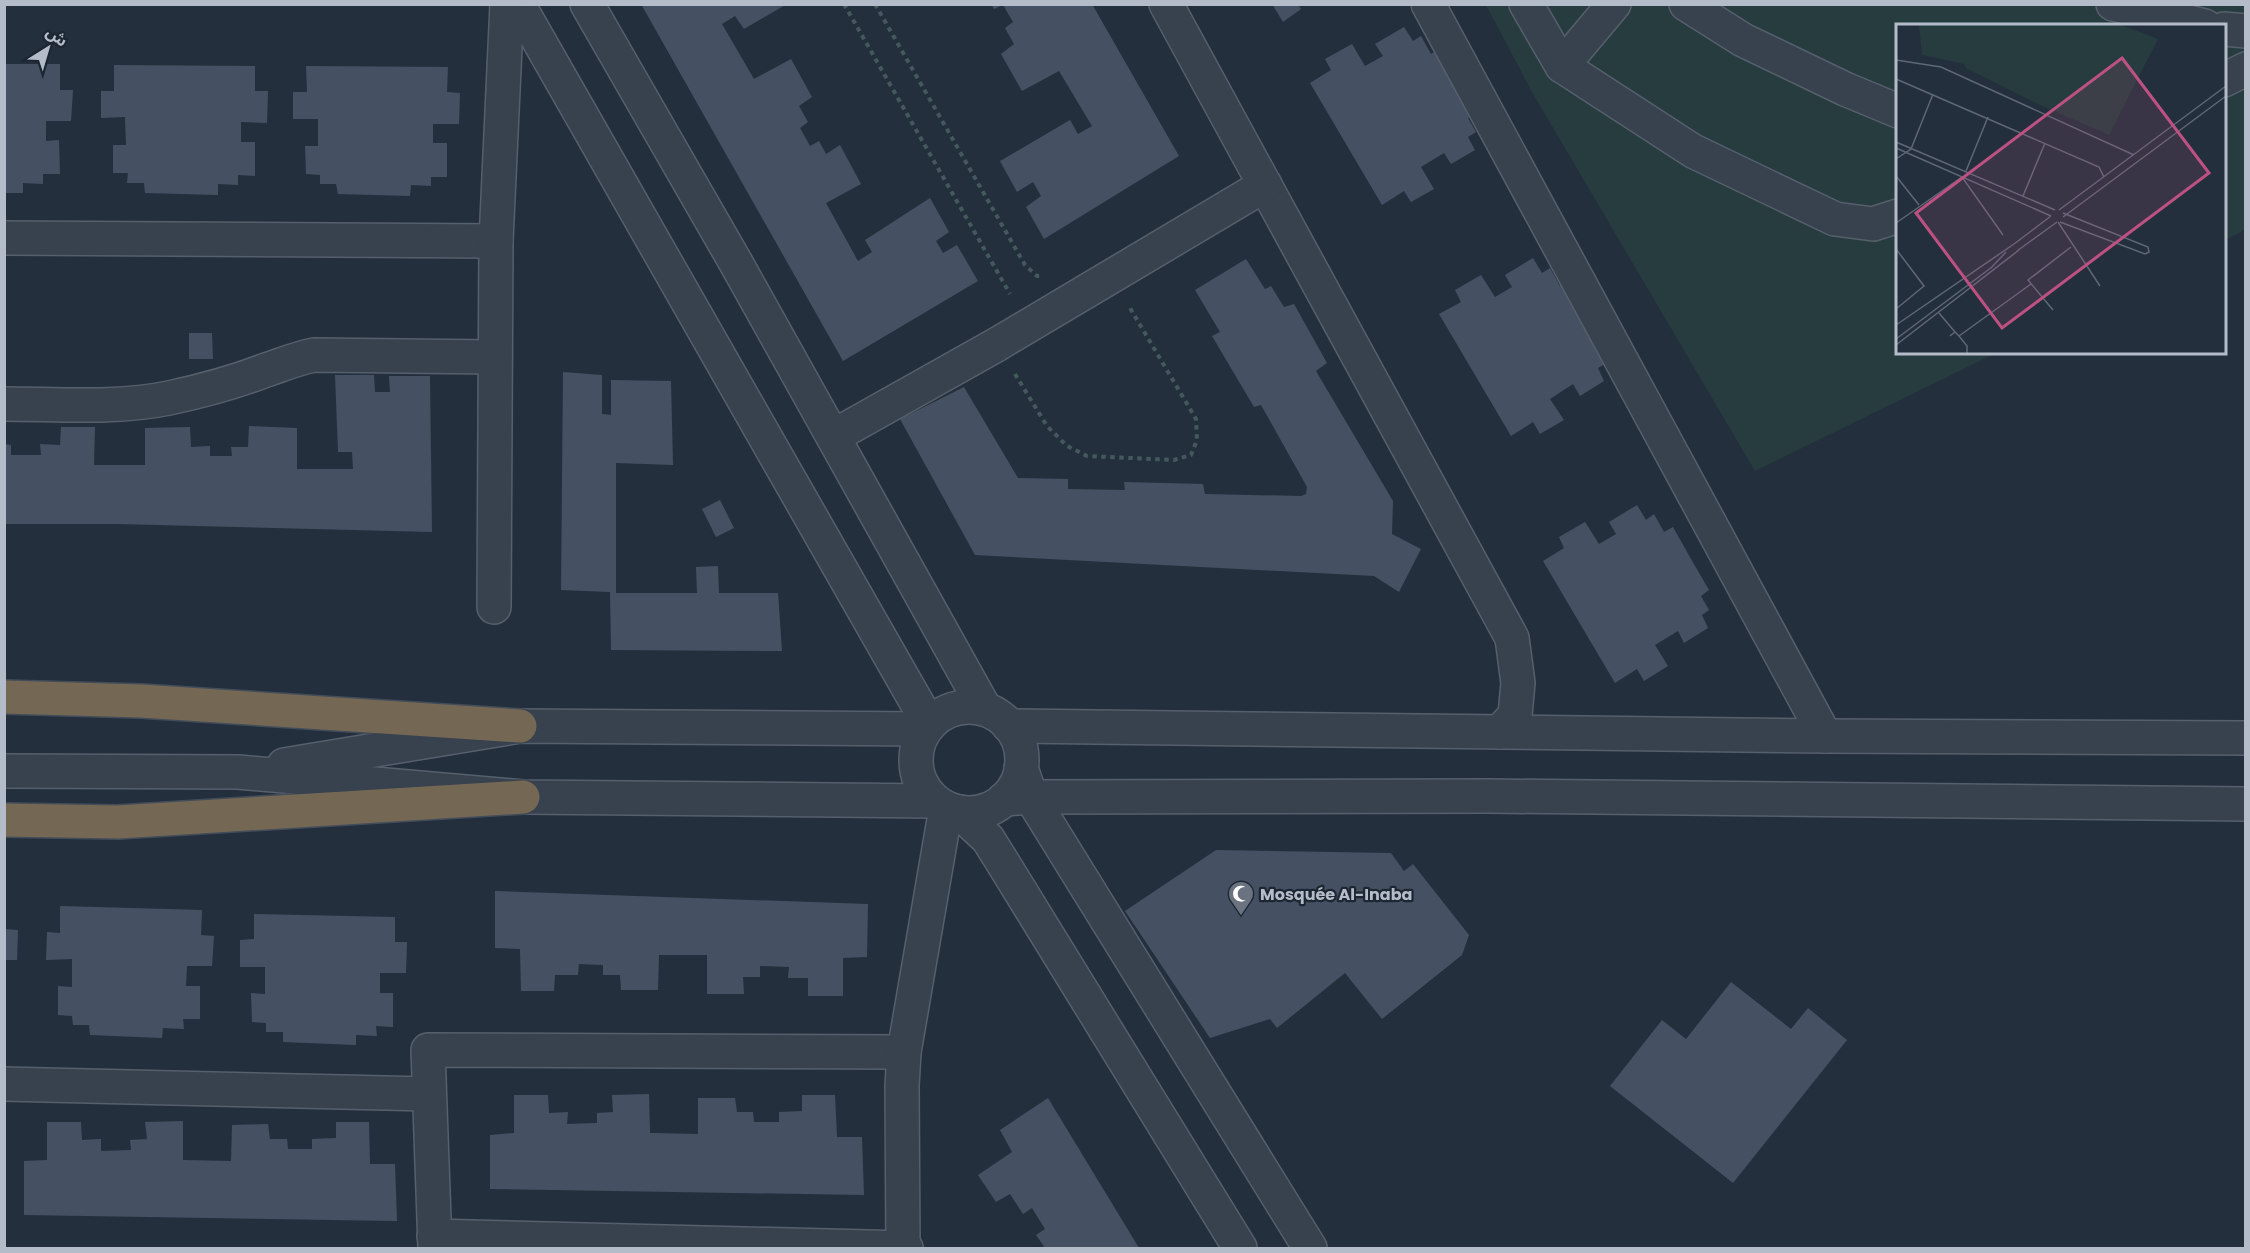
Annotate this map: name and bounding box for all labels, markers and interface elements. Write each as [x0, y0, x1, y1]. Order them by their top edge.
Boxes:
north arrow [18, 18, 78, 78]
text: ش [41, 21, 72, 52]
inset map [1896, 24, 2226, 354]
mosque icon: Mosquée Al-Inaba [1226, 879, 1256, 917]
place label: Mosquée Al-Inaba [1260, 883, 1412, 906]

